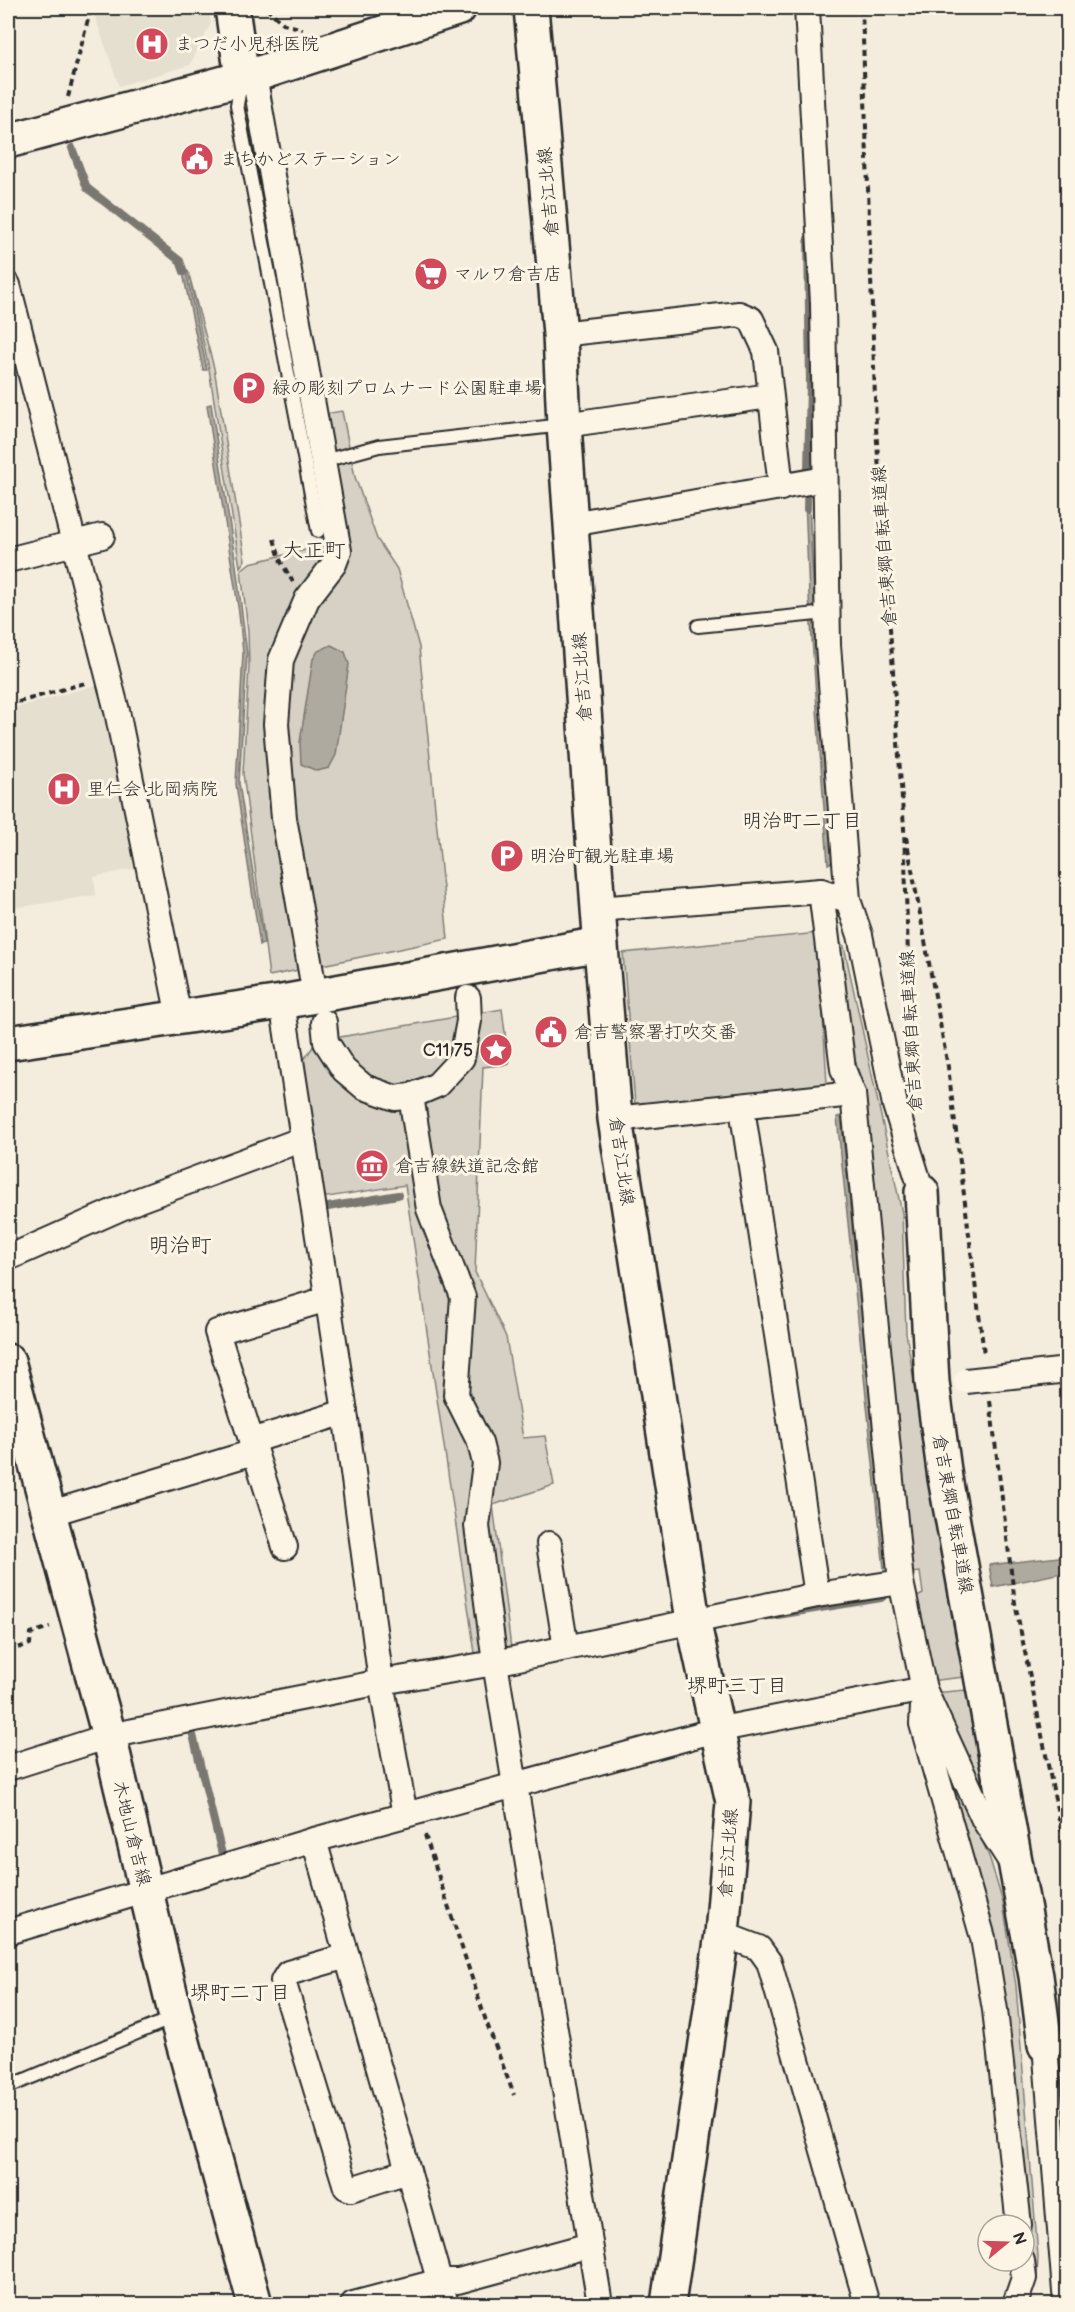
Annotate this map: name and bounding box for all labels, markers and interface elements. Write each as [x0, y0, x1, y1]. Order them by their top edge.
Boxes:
hospital icon: まつだ小児科医院 [134, 26, 170, 62]
place label: まつだ小児科医院 [175, 34, 319, 55]
public building icon: まちかどステーション [179, 141, 215, 177]
street label: 倉吉江北線 [534, 146, 563, 238]
place label: まちかどステーション [220, 149, 401, 170]
supermarket icon: マルワ倉吉店 [413, 256, 449, 292]
place label: マルワ倉吉店 [454, 264, 562, 285]
parking icon: 緑の彫刻プロムナード公園駐車場 [231, 370, 267, 406]
place label: 緑の彫刻プロムナード公園駐車場 [272, 378, 542, 399]
street label: 倉吉東郷自転車道線 [868, 464, 901, 628]
district label: 大正町 [283, 538, 346, 563]
street label: 倉吉江北線 [569, 631, 596, 723]
hospital icon: 里仁会 北岡病院 [46, 771, 82, 807]
place label: 里仁会 北岡病院 [87, 779, 218, 800]
district label: 明治町二丁目 [742, 809, 862, 833]
parking icon: 明治町観光駐車場 [489, 838, 525, 874]
place label: 明治町観光駐車場 [530, 846, 674, 867]
street label: 倉吉東郷自転車道線 [897, 950, 926, 1112]
public building icon: 倉吉警察署打吹交番 [533, 1014, 569, 1050]
place label: 倉吉警察署打吹交番 [574, 1022, 736, 1043]
place icon: C11 75 [478, 1032, 514, 1068]
place label: C11 75 [423, 1040, 473, 1061]
street label: 倉吉江北線 [605, 1115, 638, 1207]
museum icon: 倉吉線鉄道記念館 [354, 1148, 390, 1184]
place label: 倉吉線鉄道記念館 [395, 1156, 539, 1177]
district label: 明治町 [149, 1233, 212, 1258]
street label: 倉吉東郷自転車道線 [928, 1432, 977, 1596]
district label: 堺町三丁目 [687, 1674, 787, 1698]
street label: 木地山倉吉線 [108, 1778, 155, 1888]
street label: 倉吉江北線 [715, 1807, 742, 1899]
district label: 堺町二丁目 [190, 1981, 290, 2005]
north arrow [976, 2213, 1036, 2273]
text: N [1008, 2230, 1030, 2247]

